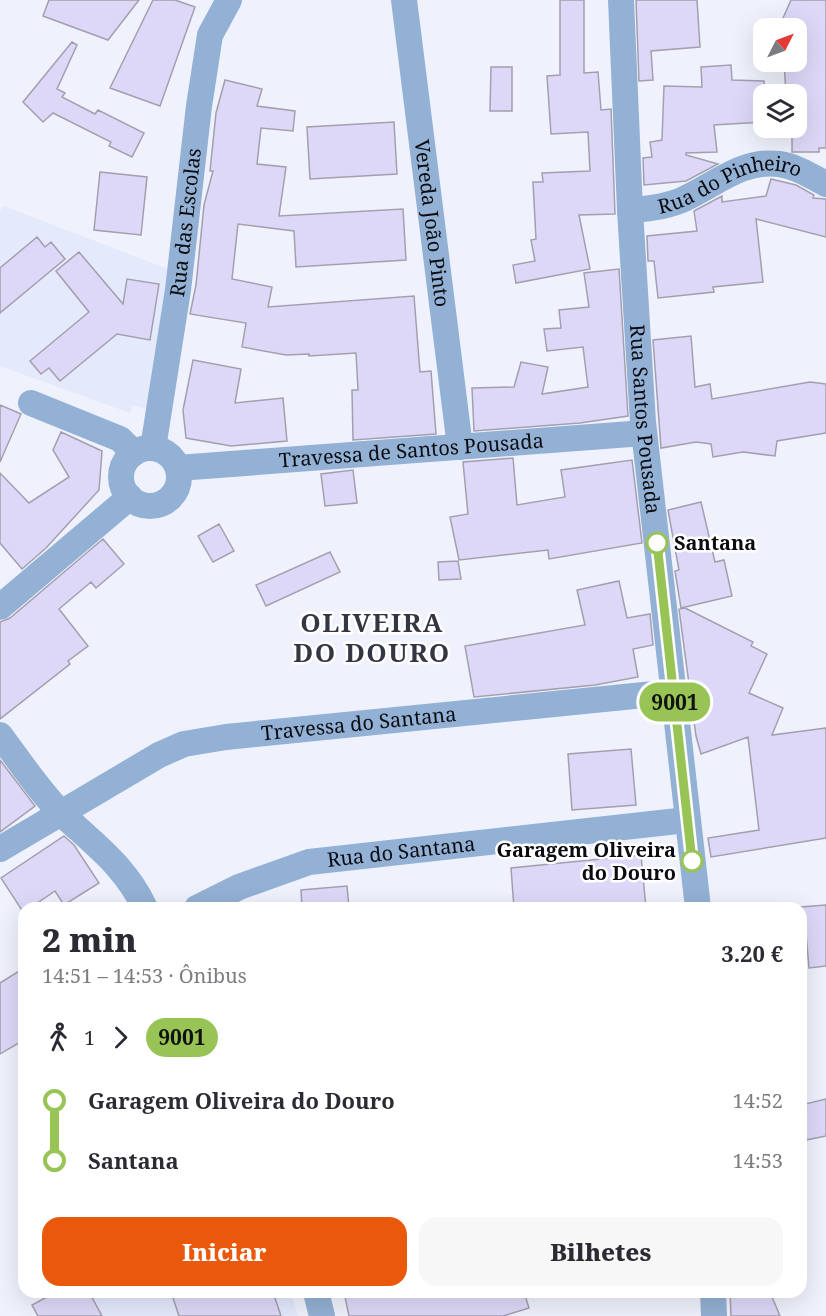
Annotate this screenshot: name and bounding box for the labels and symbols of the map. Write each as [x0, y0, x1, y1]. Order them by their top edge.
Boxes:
north arrow [753, 18, 807, 72]
street label: Vereda João Pinto [409, 138, 456, 309]
street label: Rua das Escolas [163, 147, 207, 299]
street label: Rua do Pinheiro [655, 149, 806, 220]
street label: Rua Santos Pousada [624, 324, 667, 515]
street label: Travessa de Santos Pousada [278, 427, 545, 473]
place label: Santana [674, 529, 756, 556]
marker: Santana [646, 532, 668, 554]
district label: OLIVEIRA DO DOURO [293, 604, 451, 670]
line badge: 9001 [633, 682, 717, 722]
street label: Travessa do Santana [260, 700, 458, 746]
street label: Rua do Santana [326, 830, 477, 873]
place label: Garagem Oliveira do Douro [497, 836, 676, 886]
marker: Garagem Oliveira do Douro [681, 850, 703, 872]

